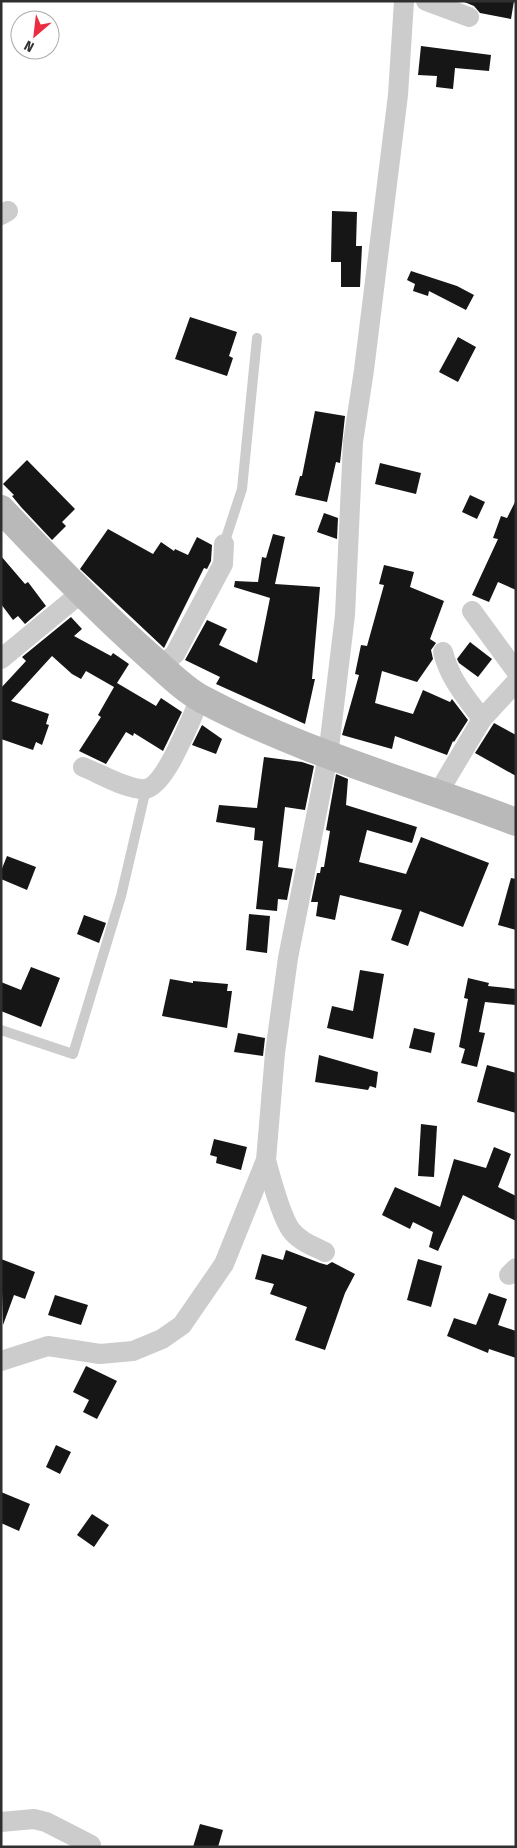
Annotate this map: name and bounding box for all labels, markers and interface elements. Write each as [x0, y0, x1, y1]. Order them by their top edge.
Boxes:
north arrow [10, 10, 60, 60]
text: N [21, 37, 37, 56]

